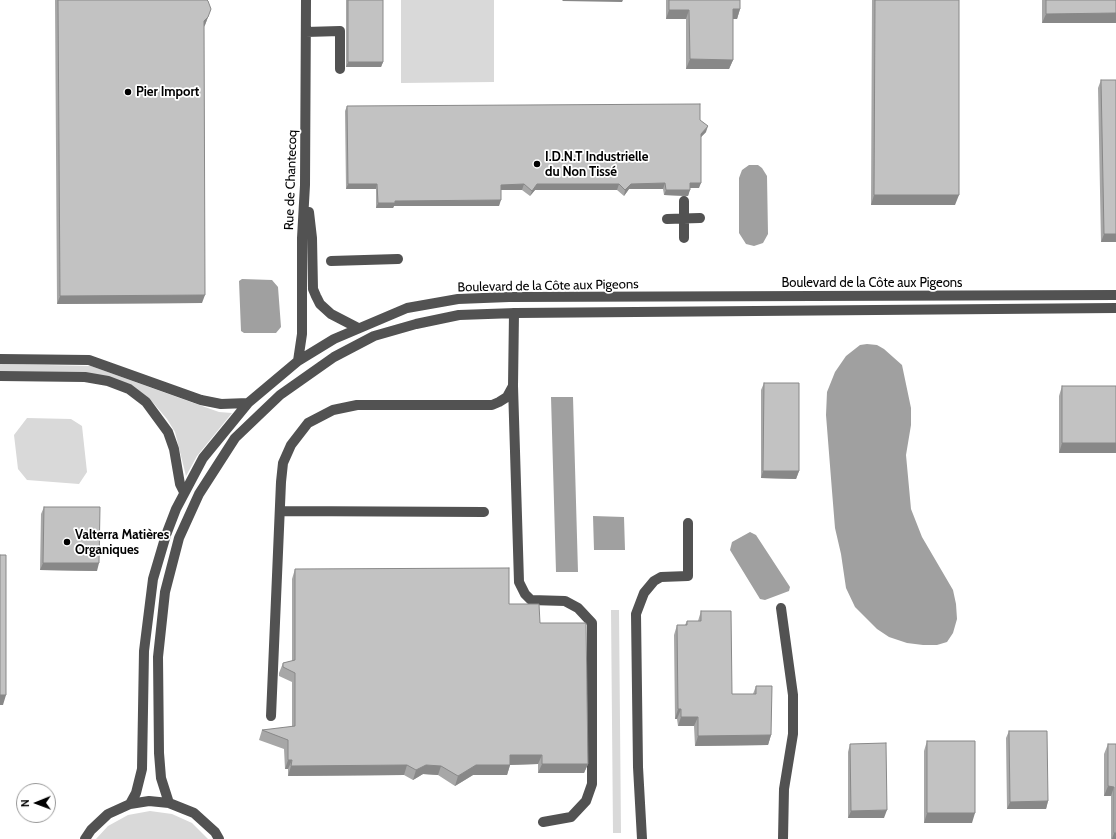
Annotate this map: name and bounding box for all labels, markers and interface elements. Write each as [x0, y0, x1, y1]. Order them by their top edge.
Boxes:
place label: Pier Import [136, 84, 199, 100]
marker: Pier Import [123, 87, 133, 97]
street label: Rue de Chantecoq [281, 130, 301, 230]
place label: I.D.N.T Industrielle du Non Tissé [545, 149, 648, 180]
marker: I.D.N.T Industrielle du Non Tissé [532, 159, 542, 169]
street label: Boulevard de la Côte aux Pigeons [782, 275, 962, 291]
street label: Boulevard de la Côte aux Pigeons [457, 277, 639, 295]
place label: Valterra Matières Organiques [75, 527, 169, 558]
marker: Valterra Matières Organiques [62, 537, 72, 547]
north arrow [16, 783, 56, 823]
text: N [18, 799, 32, 807]

